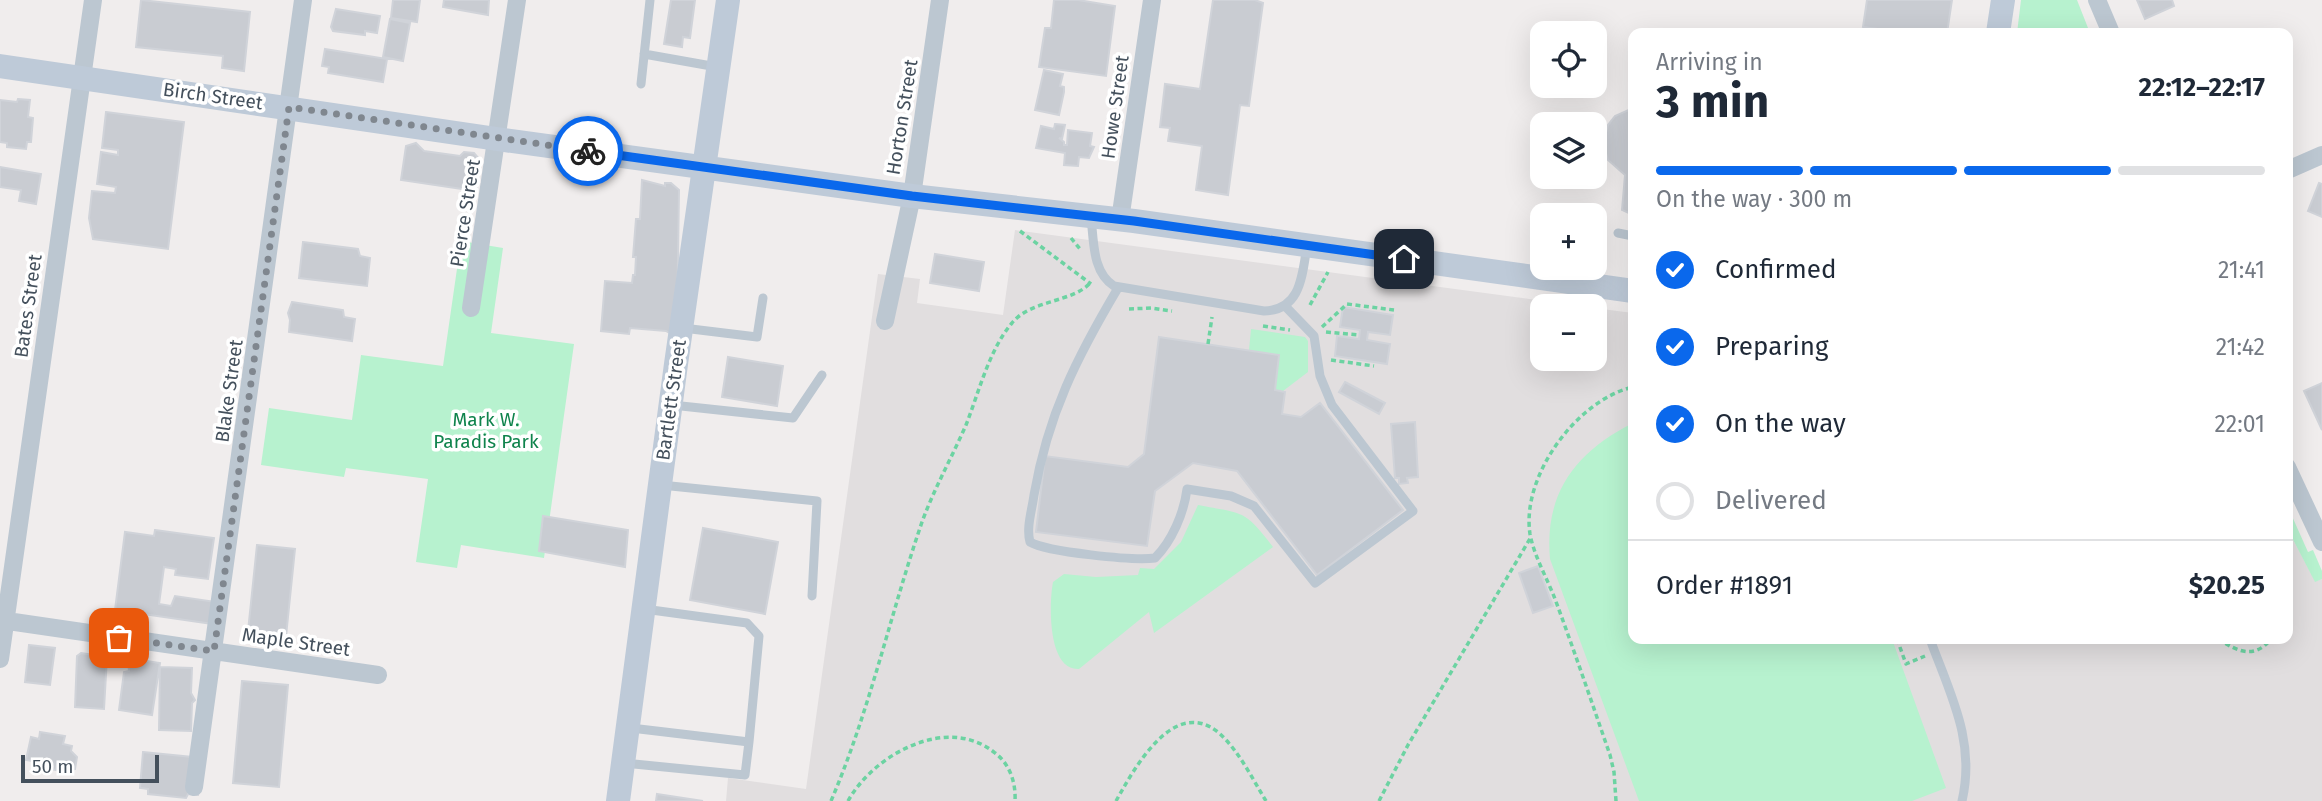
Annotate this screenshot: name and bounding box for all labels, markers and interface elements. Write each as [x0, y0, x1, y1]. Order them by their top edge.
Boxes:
map controls [1530, 21, 1607, 371]
button: locate [1530, 21, 1607, 98]
text: Arriving in [1656, 48, 1763, 76]
street label: Howe Street [1096, 53, 1134, 160]
street label: Horton Street [882, 57, 923, 176]
text: 22:12–22:17 [2139, 72, 2265, 103]
text: 3 min [1656, 74, 1769, 129]
street label: Birch Street [162, 78, 264, 114]
button: layers [1530, 112, 1607, 189]
courier [553, 116, 623, 186]
icon: bike [569, 132, 607, 170]
street label: Pierce Street [445, 157, 485, 269]
text: On the way · 300 m [1656, 185, 1852, 213]
button: + [1530, 203, 1607, 280]
pin [1374, 229, 1434, 289]
icon: home [1385, 240, 1423, 278]
icon: check [1656, 251, 1694, 289]
street label: Bates Street [9, 253, 47, 359]
text: Confirmed [1715, 254, 1836, 285]
text: 21:41 [2218, 256, 2265, 284]
button: − [1530, 294, 1607, 371]
icon: check [1656, 328, 1694, 366]
text: Preparing [1715, 331, 1828, 362]
text: 21:42 [2216, 333, 2265, 361]
street label: Blake Street [210, 338, 248, 444]
street label: Bartlett Street [651, 338, 691, 462]
icon: check [1656, 405, 1694, 443]
park label: Mark W. Paradis Park [433, 408, 539, 453]
text: On the way [1715, 408, 1846, 439]
text: 22:01 [2214, 410, 2265, 438]
text: Delivered [1715, 485, 1827, 516]
text: Order #1891 [1656, 570, 1793, 601]
text: $20.25 [2189, 570, 2265, 601]
pin [89, 608, 149, 668]
icon: bag [100, 619, 138, 657]
street label: Maple Street [241, 623, 352, 661]
scale bar [21, 752, 159, 784]
text: 50 m [32, 755, 73, 778]

